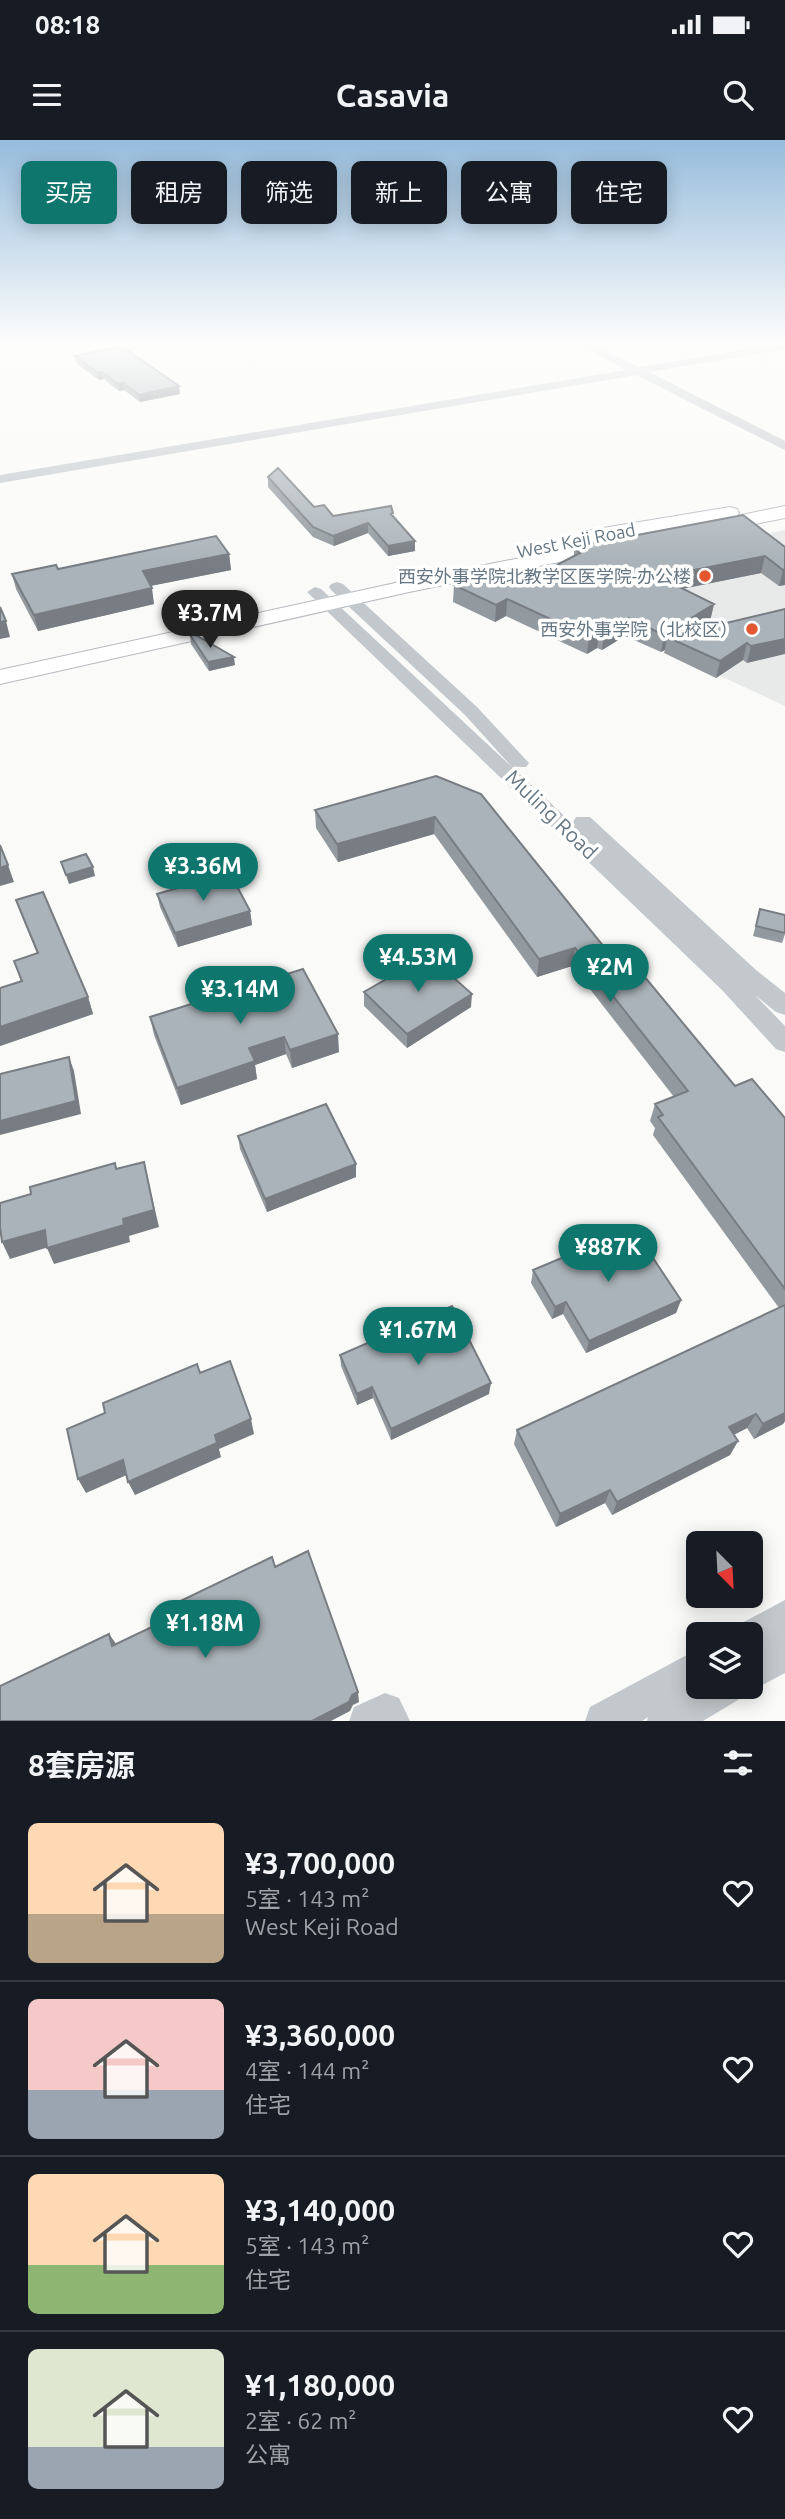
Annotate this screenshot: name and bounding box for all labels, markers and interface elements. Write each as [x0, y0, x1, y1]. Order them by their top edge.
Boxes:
text: 08:18 [35, 10, 100, 39]
icon: menu [28, 76, 66, 114]
icon: search [719, 76, 757, 114]
text: Casavia [336, 77, 449, 113]
chip: 买房 [21, 161, 117, 224]
chip: 租房 [131, 161, 227, 224]
chip: 筛选 [241, 161, 337, 224]
chip: 新上 [351, 161, 447, 224]
chip: 公寓 [461, 161, 557, 224]
chip: 住宅 [571, 161, 667, 224]
street label: West Keji Road [515, 519, 637, 561]
place label: 西安外事学院北教学区医学院-办公楼 [398, 566, 691, 586]
marker: 西安外事学院北教学区医学院-办公楼 [697, 568, 713, 584]
pin: ¥3.7M [161, 590, 259, 650]
text: ¥3.7M [177, 600, 243, 625]
place label: 西安外事学院（北校区） [540, 619, 738, 639]
marker: 西安外事学院（北校区） [744, 621, 760, 637]
street label: Muling Road [501, 764, 603, 864]
pin: ¥3.36M [146, 844, 260, 903]
text: ¥3.36M [164, 853, 242, 878]
pin: ¥4.53M [361, 934, 475, 994]
text: ¥4.53M [379, 944, 457, 969]
pin: ¥2M [576, 944, 644, 1004]
text: ¥2M [587, 954, 633, 979]
pin: ¥3.14M [183, 966, 297, 1026]
text: ¥3.14M [201, 976, 279, 1001]
pin: ¥887K [559, 1224, 657, 1284]
text: ¥887K [574, 1234, 642, 1259]
pin: ¥1.67M [361, 1308, 475, 1367]
text: ¥1.67M [379, 1317, 457, 1342]
north arrow [686, 1531, 763, 1608]
map controls [686, 1531, 763, 1699]
pin: ¥1.18M [148, 1600, 262, 1660]
text: ¥1.18M [166, 1610, 244, 1635]
button: layers [686, 1622, 763, 1699]
icon: filters [719, 1744, 757, 1782]
text: 8套房源 [28, 1748, 135, 1782]
text: ¥3,700,000 [245, 1846, 395, 1880]
icon: home [84, 1851, 168, 1935]
icon: heart [719, 1874, 757, 1912]
text: 5室 · 143 m² [245, 1886, 369, 1911]
text: West Keji Road [245, 1914, 399, 1939]
text: ¥3,360,000 [245, 2018, 395, 2052]
icon: home [84, 2027, 168, 2111]
icon: heart [719, 2050, 757, 2088]
text: 4室 · 144 m² [245, 2058, 369, 2083]
text: 住宅 [245, 2092, 291, 2117]
text: ¥3,140,000 [245, 2193, 395, 2227]
icon: home [84, 2202, 168, 2286]
icon: heart [719, 2225, 757, 2263]
text: 5室 · 143 m² [245, 2233, 369, 2258]
text: 住宅 [245, 2267, 291, 2292]
text: ¥1,180,000 [245, 2368, 395, 2402]
icon: home [84, 2377, 168, 2461]
icon: heart [719, 2400, 757, 2438]
text: 2室 · 62 m² [245, 2408, 356, 2433]
text: 公寓 [245, 2442, 291, 2467]

